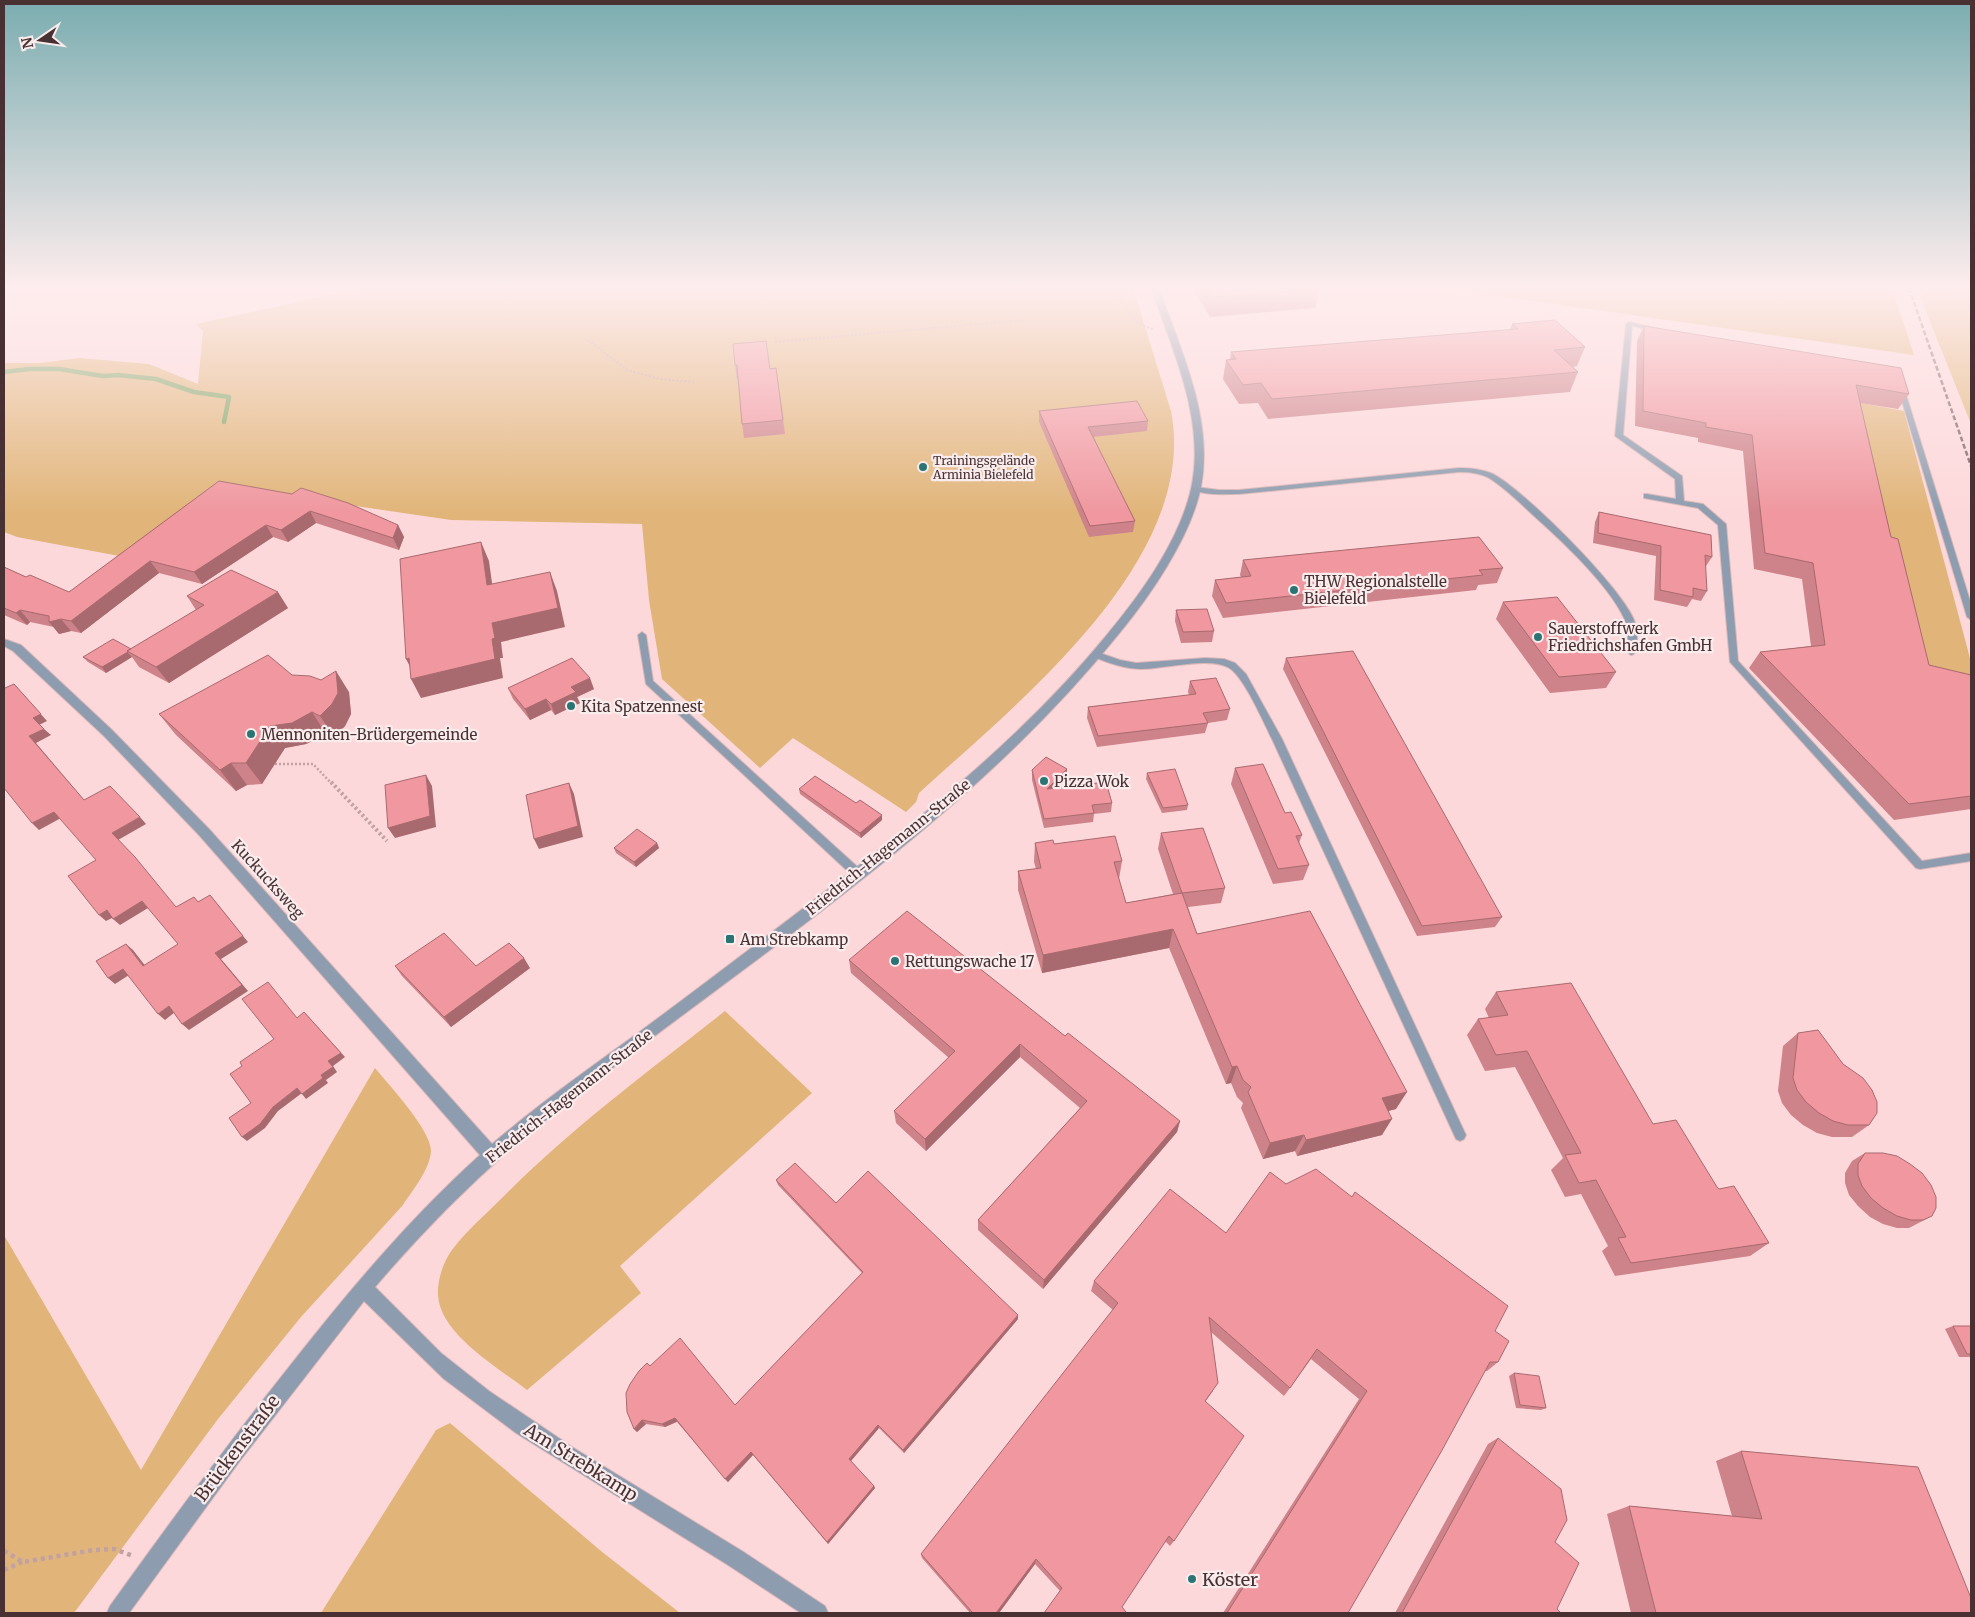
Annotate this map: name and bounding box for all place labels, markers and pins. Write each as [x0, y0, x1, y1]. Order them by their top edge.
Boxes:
place label: Trainingsgelände Arminia Bielefeld [932, 453, 1035, 482]
marker: Trainingsgelände Arminia Bielefeld [917, 461, 929, 473]
place label: THW Regionalstelle Bielefeld [1304, 572, 1447, 608]
marker: THW Regionalstelle Bielefeld [1288, 584, 1300, 596]
place label: Sauerstoffwerk Friedrichshafen GmbH [1548, 619, 1712, 655]
marker: Sauerstoffwerk Friedrichshafen GmbH [1532, 631, 1544, 643]
place label: Kita Spatzennest [581, 697, 703, 716]
marker: Kita Spatzennest [565, 700, 577, 712]
place label: Mennoniten-Brüdergemeinde [261, 725, 477, 744]
marker: Mennoniten-Brüdergemeinde [245, 728, 257, 740]
place label: Pizza Wok [1054, 772, 1130, 791]
marker: Pizza Wok [1038, 775, 1050, 787]
place label: Am Strebkamp [739, 930, 848, 949]
marker: Am Strebkamp [724, 933, 736, 945]
place label: Rettungswache 17 [905, 952, 1035, 971]
marker: Rettungswache 17 [889, 955, 901, 967]
place label: Köster [1202, 1568, 1258, 1591]
marker: Köster [1186, 1573, 1198, 1585]

